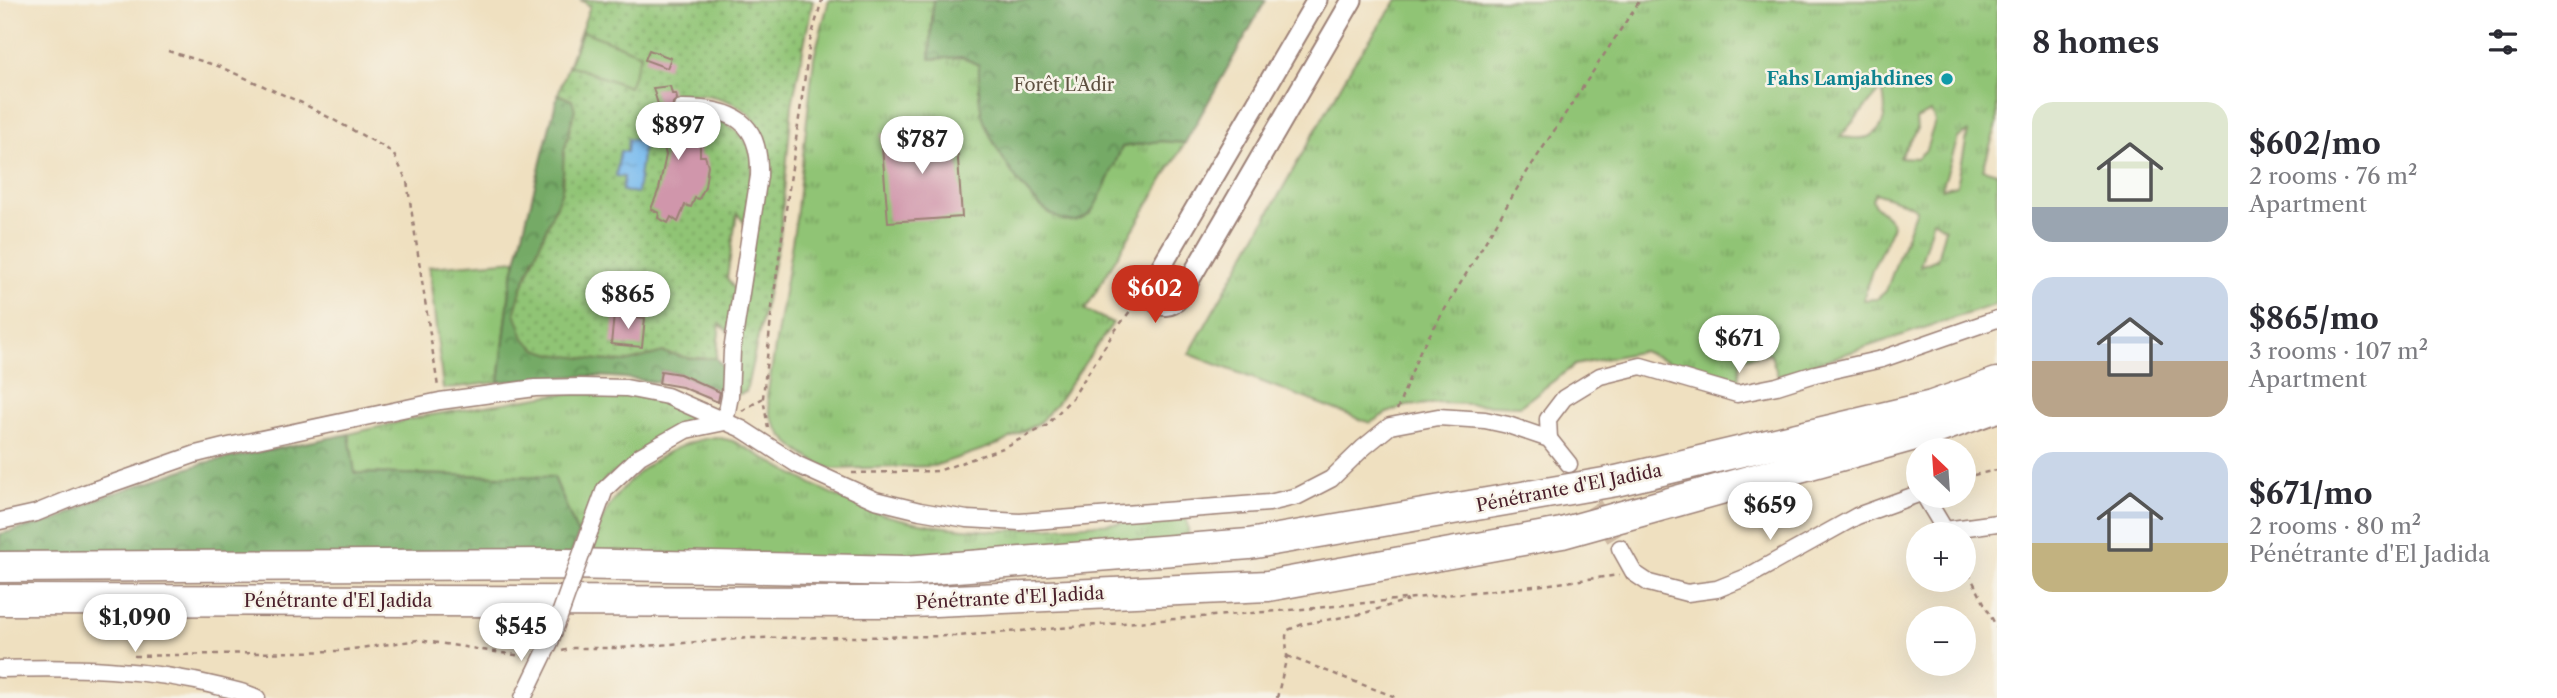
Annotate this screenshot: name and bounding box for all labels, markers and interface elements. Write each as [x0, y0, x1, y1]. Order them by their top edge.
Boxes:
icon: filters [2484, 23, 2522, 61]
text: 8 homes [2032, 24, 2159, 61]
place label: Fahs Lamjahdines [1767, 68, 1933, 90]
marker: Fahs Lamjahdines [1939, 71, 1955, 87]
park label: Forêt L'Adir [1014, 74, 1115, 96]
pin: $897 [637, 102, 719, 162]
text: $897 [652, 111, 704, 139]
pin: $787 [881, 116, 963, 176]
text: $787 [896, 125, 948, 153]
text: $602/mo [2249, 125, 2381, 162]
icon: home [2088, 130, 2172, 214]
text: 2 rooms · 76 m² [2249, 162, 2417, 190]
text: Apartment [2249, 190, 2367, 218]
pin: $602 [1114, 266, 1196, 325]
pin: $865 [587, 272, 669, 331]
text: $602 [1128, 274, 1182, 302]
text: $865 [601, 280, 655, 308]
text: $865/mo [2249, 300, 2379, 337]
icon: home [2088, 305, 2172, 389]
pin: $671 [1698, 316, 1780, 375]
text: $671 [1715, 324, 1763, 352]
text: 3 rooms · 107 m² [2249, 337, 2428, 365]
text: Apartment [2249, 365, 2367, 393]
north arrow [1906, 438, 1976, 508]
map controls [1906, 438, 1976, 676]
street label: Pénétrante d'El Jadida [1474, 459, 1664, 517]
text: $671/mo [2249, 475, 2373, 512]
icon: home [2088, 480, 2172, 564]
pin: $659 [1729, 482, 1811, 542]
text: $659 [1743, 491, 1797, 519]
text: 2 rooms · 80 m² [2249, 512, 2421, 540]
button: + [1906, 522, 1976, 592]
text: Pénétrante d'El Jadida [2249, 540, 2490, 568]
street label: Pénétrante d'El Jadida [915, 582, 1105, 614]
street label: Pénétrante d'El Jadida [244, 590, 433, 612]
pin: $1,090 [78, 594, 192, 654]
text: $1,090 [99, 603, 171, 631]
pin: $545 [480, 604, 562, 663]
button: − [1906, 606, 1976, 676]
text: $545 [495, 612, 547, 640]

